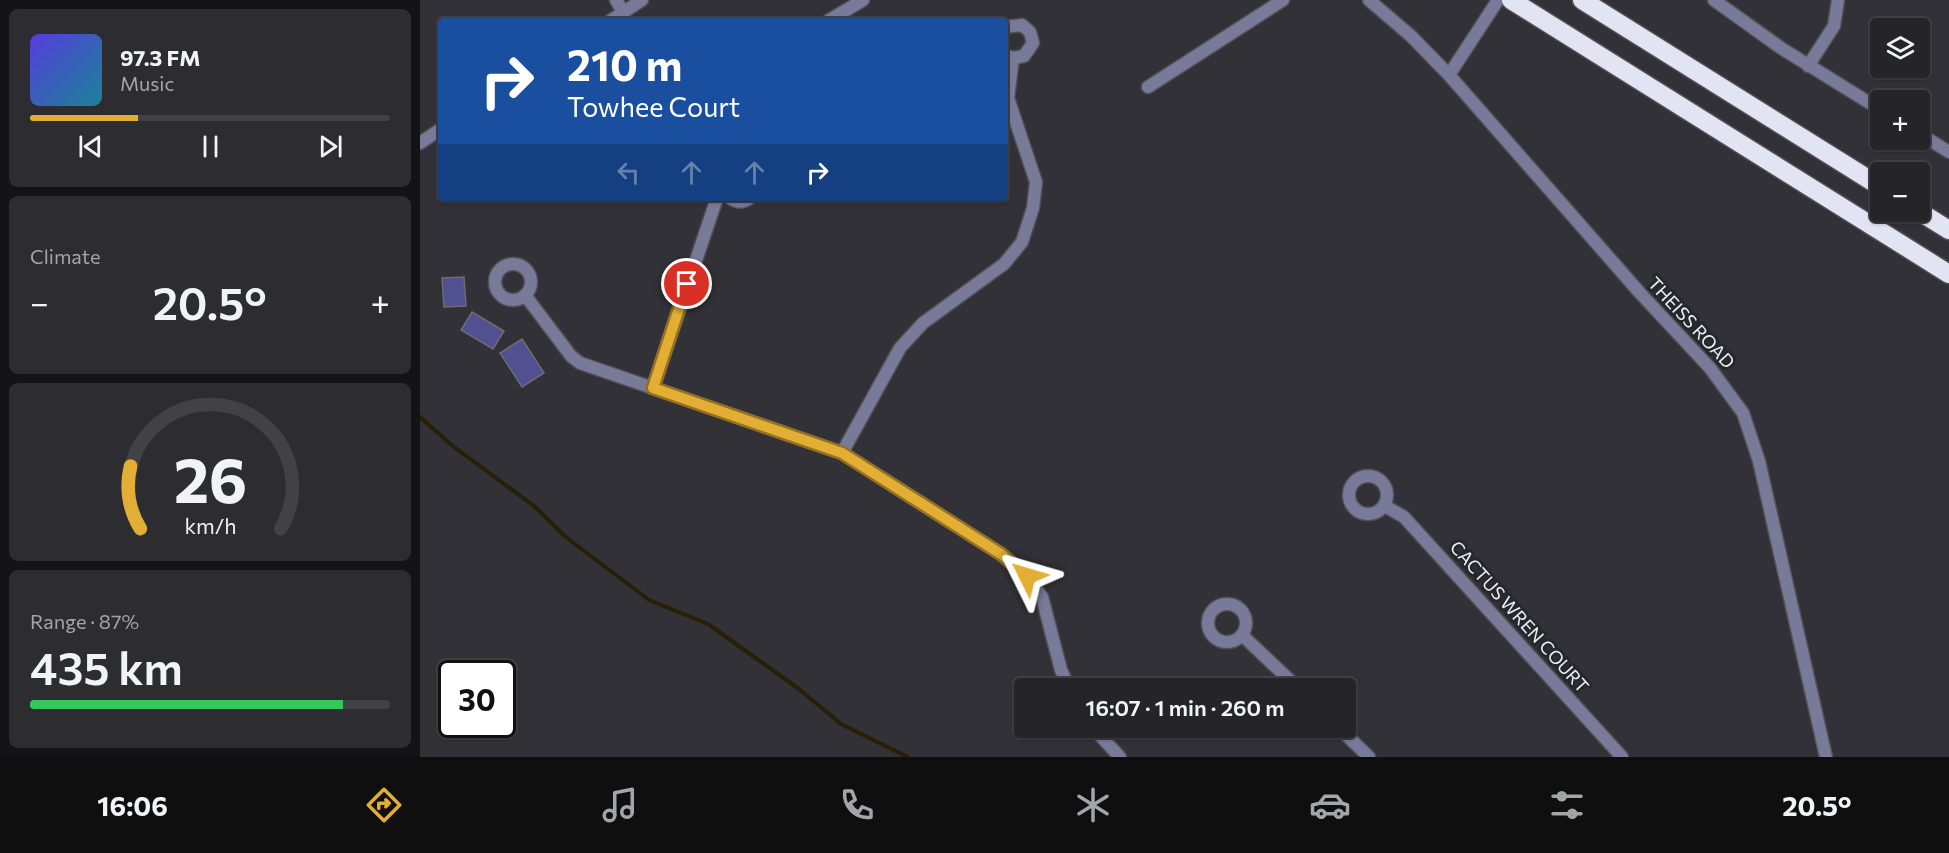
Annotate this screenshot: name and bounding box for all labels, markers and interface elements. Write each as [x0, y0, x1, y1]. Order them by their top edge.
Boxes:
map controls [1870, 18, 1930, 222]
button: layers [1870, 18, 1930, 78]
text: 210 m [567, 38, 682, 90]
icon: right [468, 42, 546, 120]
text: 97.3 FM [120, 44, 200, 71]
text: Music [120, 71, 174, 95]
text: Towhee Court [567, 90, 740, 123]
button: + [1870, 90, 1930, 150]
icon: previous [74, 130, 107, 163]
icon: pause [194, 130, 227, 163]
icon: next [314, 130, 347, 163]
icon: left [612, 156, 645, 189]
icon: ahead [675, 156, 708, 189]
icon: ahead [738, 156, 771, 189]
icon: right [801, 156, 834, 189]
button: − [1870, 162, 1930, 222]
text: Climate [30, 244, 100, 268]
pin [661, 258, 712, 309]
icon: arrive [670, 267, 703, 300]
street label: THEISS ROAD [1644, 272, 1740, 373]
text: 20.5° [153, 274, 267, 329]
text: − [30, 281, 49, 322]
text: + [371, 281, 390, 322]
text: 26 [173, 440, 247, 516]
text: km/h [184, 512, 236, 538]
street label: CACTUS WREN COURT [1446, 536, 1594, 697]
position arrow [995, 544, 1059, 608]
text: Range · 87% [30, 609, 139, 633]
text: 435 km [30, 639, 183, 694]
speed limit sign: 30 [438, 660, 516, 738]
text: 16:07 · 1 min · 260 m [1086, 694, 1284, 721]
icon: directions [363, 784, 405, 826]
icon: music [599, 784, 641, 826]
icon: phone [836, 784, 878, 826]
icon: climate [1072, 784, 1114, 826]
icon: car [1309, 784, 1351, 826]
icon: filters [1546, 784, 1588, 826]
text: 16:06 [97, 789, 168, 822]
text: 20.5° [1782, 789, 1852, 822]

